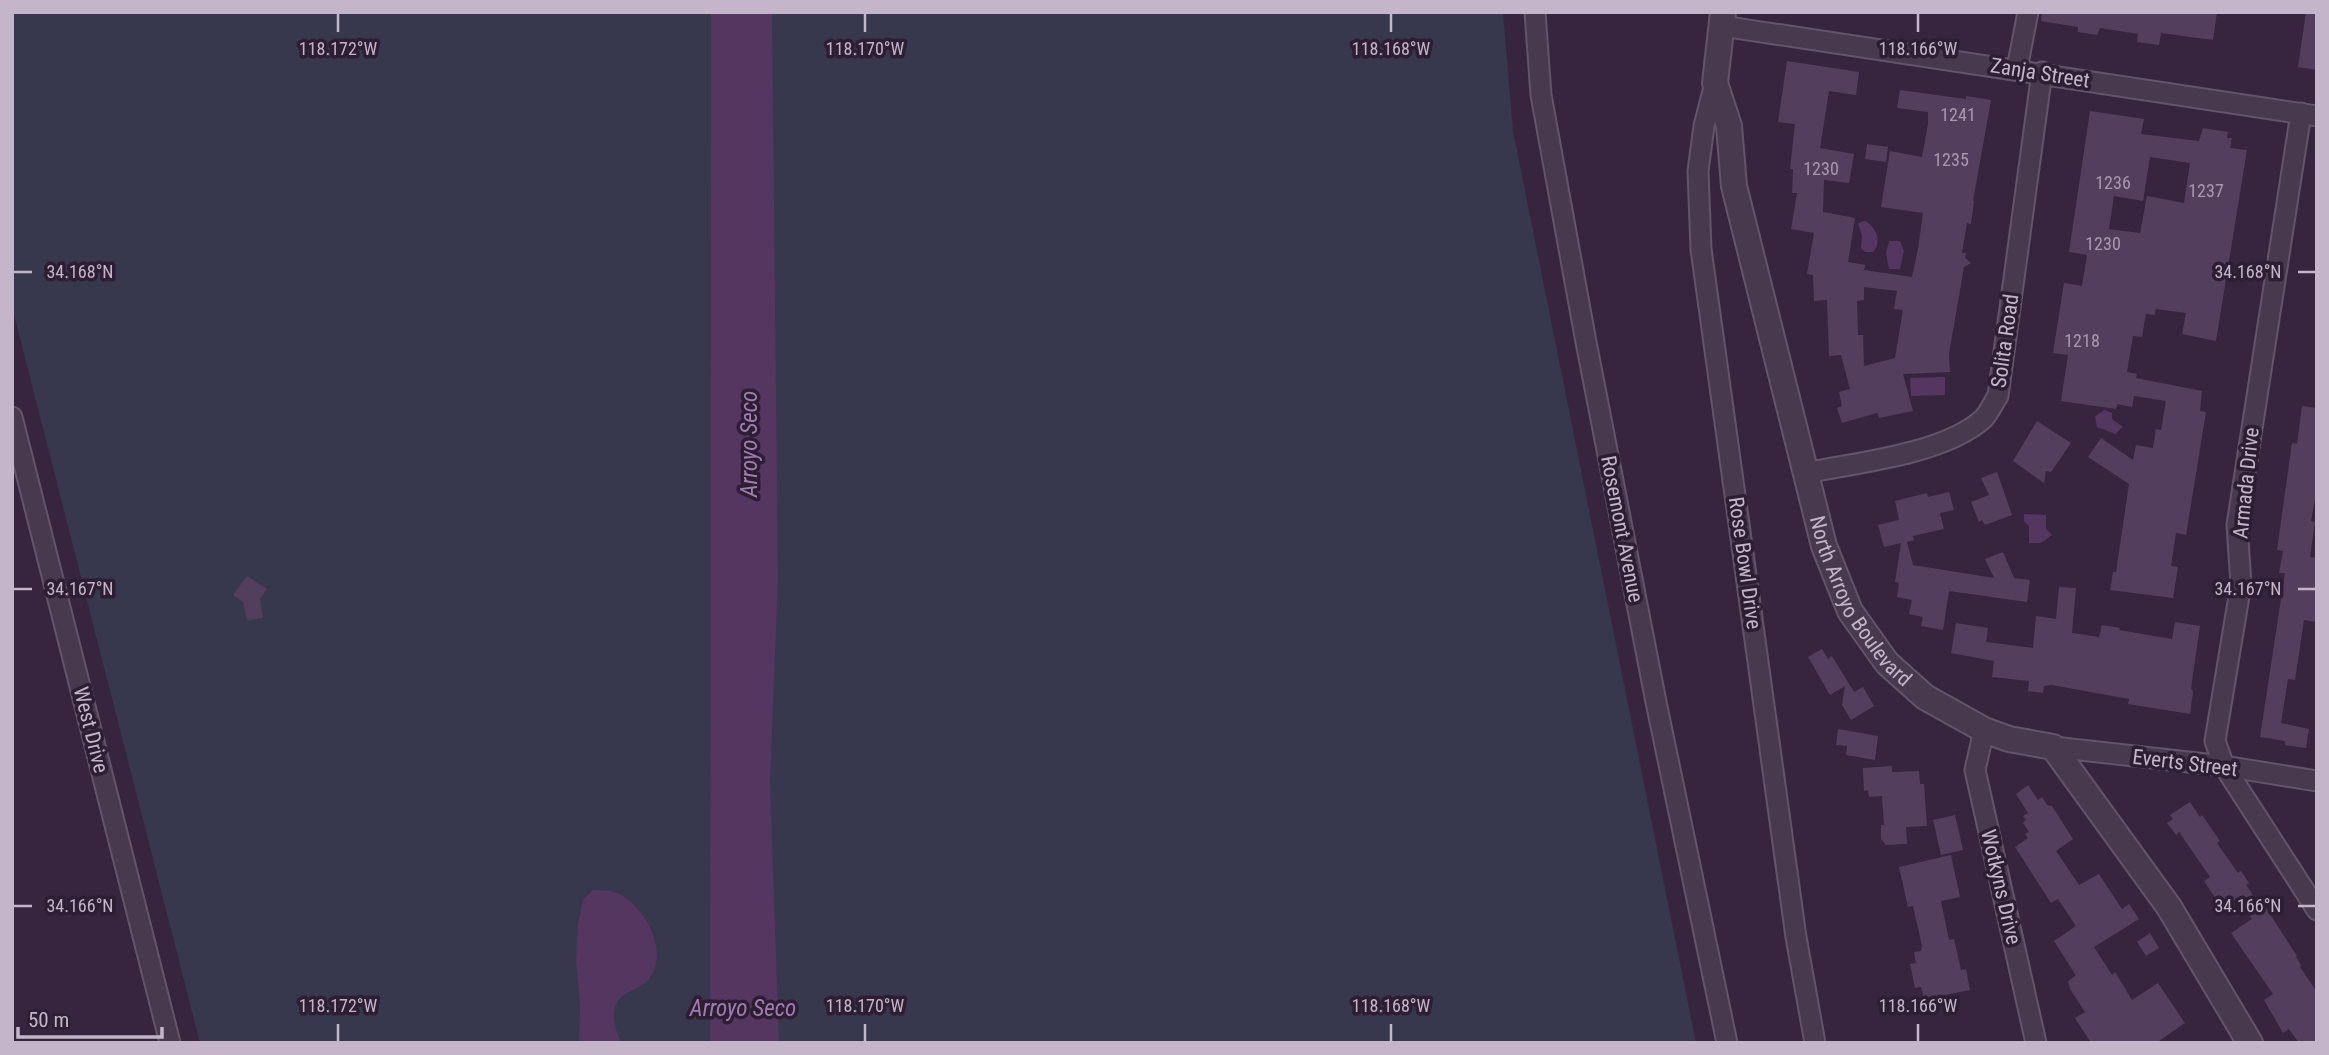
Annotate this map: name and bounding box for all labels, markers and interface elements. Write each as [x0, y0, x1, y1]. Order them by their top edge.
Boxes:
text: 118.172°W [299, 38, 378, 59]
text: 118.170°W [826, 38, 905, 59]
text: 118.168°W [1352, 38, 1431, 59]
text: 118.166°W [1879, 38, 1958, 59]
street label: Zanja Street [1989, 53, 2091, 93]
house number: 1241 [1940, 104, 1976, 125]
house number: 1235 [1933, 149, 1969, 170]
house number: 1230 [1803, 158, 1839, 179]
house number: 1236 [2095, 172, 2131, 193]
house number: 1237 [2188, 180, 2224, 201]
house number: 1230 [2085, 233, 2121, 254]
text: 34.168°N [46, 261, 114, 282]
text: 34.168°N [2214, 261, 2282, 282]
street label: Solita Road [1987, 293, 2023, 389]
house number: 1218 [2064, 330, 2100, 351]
water label: Arroyo Seco [736, 391, 763, 498]
street label: Armada Drive [2228, 426, 2264, 540]
street label: Rosemont Avenue [1596, 454, 1648, 605]
street label: Rose Bowl Drive [1724, 495, 1766, 631]
street label: North Arroyo Boulevard [1805, 514, 1916, 691]
text: 34.167°N [46, 578, 114, 599]
text: 34.167°N [2214, 578, 2282, 599]
street label: West Drive [69, 684, 113, 776]
street label: Everts Street [2131, 745, 2239, 781]
street label: Wotkyns Drive [1976, 827, 2026, 947]
text: 34.166°N [46, 895, 114, 916]
text: 34.166°N [2214, 895, 2282, 916]
text: 118.172°W [299, 995, 378, 1016]
water label: Arroyo Seco [689, 995, 796, 1022]
text: 118.170°W [826, 995, 905, 1016]
text: 118.168°W [1352, 995, 1431, 1016]
text: 118.166°W [1879, 995, 1958, 1016]
scale bar [18, 996, 161, 1040]
text: 50 m [28, 1008, 69, 1032]

